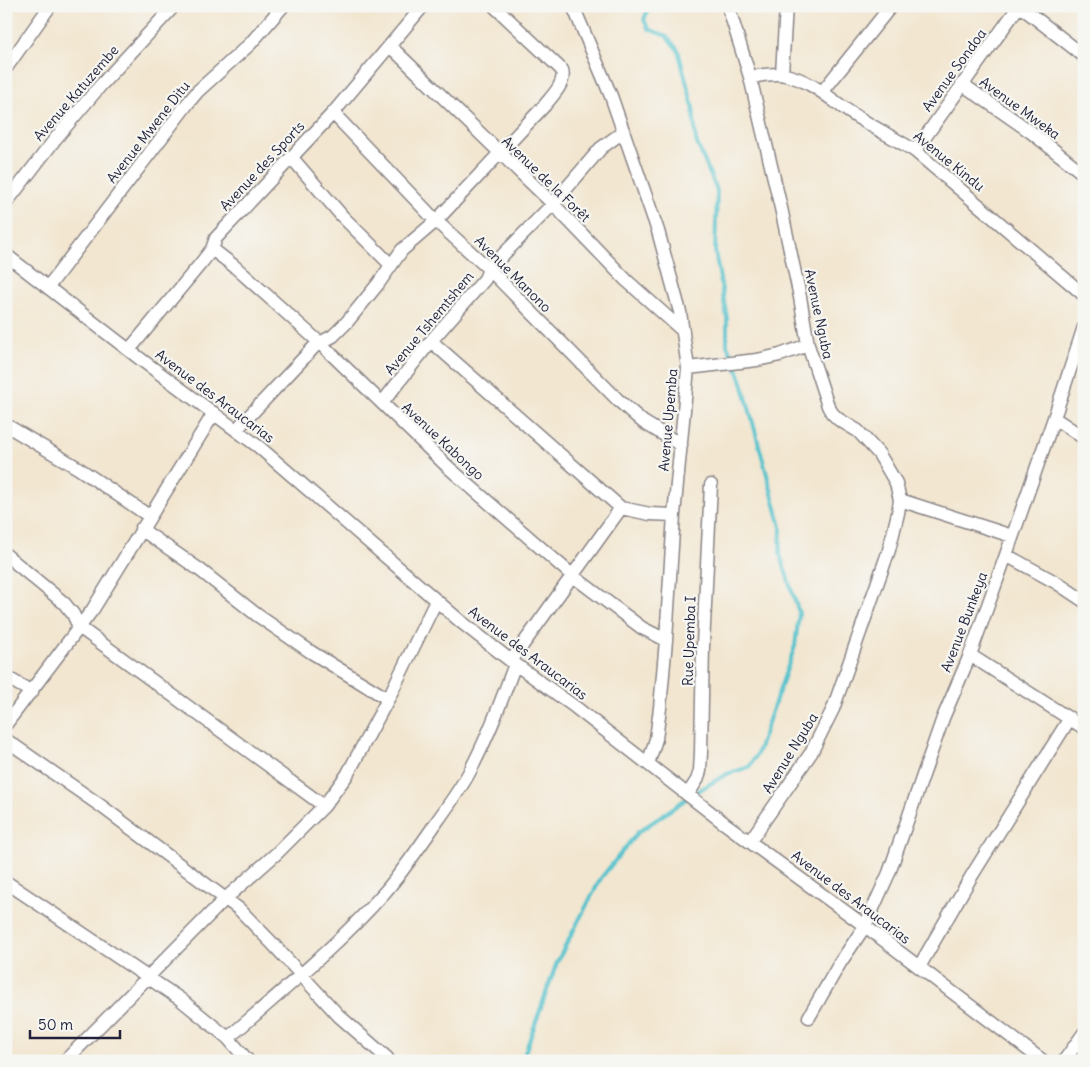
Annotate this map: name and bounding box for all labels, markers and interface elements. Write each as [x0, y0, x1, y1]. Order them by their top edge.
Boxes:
street label: Avenue Sondoa [918, 25, 990, 115]
street label: Avenue Katuzembe [29, 41, 123, 145]
street label: Avenue Mweka [976, 73, 1064, 143]
street label: Avenue Mwene Ditu [102, 77, 194, 187]
street label: Avenue des Sports [216, 117, 308, 215]
street label: Avenue Kindu [910, 127, 988, 195]
street label: Avenue de la Forêt [498, 132, 594, 226]
street label: Avenue Manono [471, 232, 555, 316]
street label: Avenue Nguba [801, 267, 837, 361]
street label: Avenue Tshemtshem [380, 268, 478, 378]
street label: Avenue des Araucarias [152, 345, 278, 447]
street label: Avenue Upemba [655, 368, 681, 472]
street label: Avenue Kabongo [398, 398, 488, 484]
street label: Avenue Bunkeya [937, 569, 991, 675]
street label: Rue Upemba I [678, 596, 700, 686]
street label: Avenue des Araucarias [465, 602, 591, 704]
street label: Avenue Nguba [758, 709, 822, 797]
street label: Avenue des Araucarias [788, 846, 914, 948]
scale bar [30, 1007, 120, 1039]
text: 50 m [38, 1015, 73, 1034]

